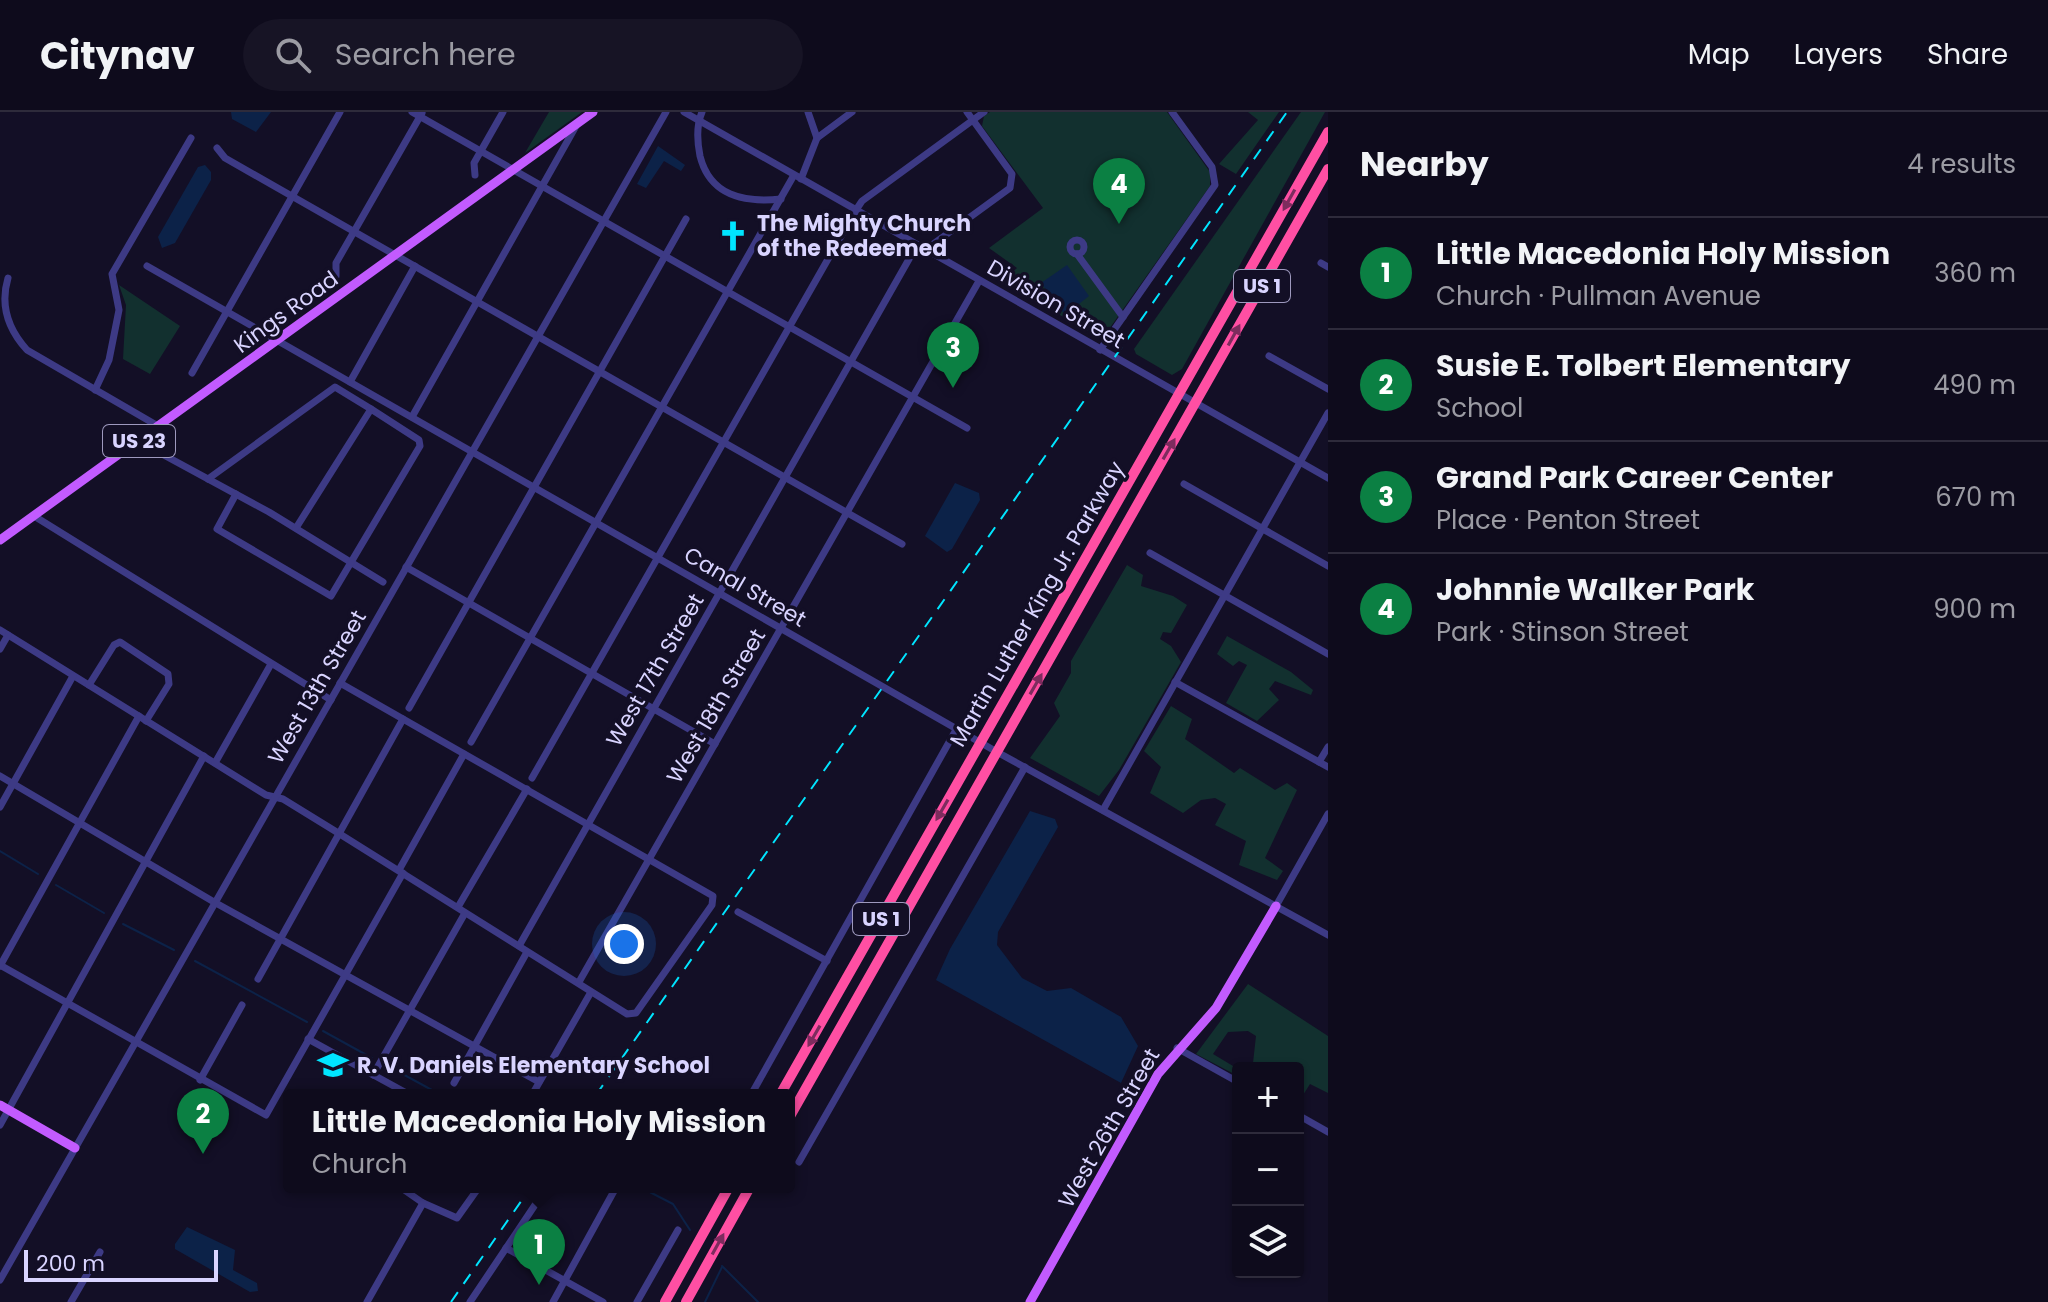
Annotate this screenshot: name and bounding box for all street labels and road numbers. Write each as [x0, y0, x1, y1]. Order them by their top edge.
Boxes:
street label: Division Street [982, 252, 1130, 356]
street label: Kings Road [227, 264, 345, 360]
road number: US 1 [1234, 270, 1290, 302]
road number: US 23 [103, 425, 175, 457]
street label: Martin Luther King Jr. Parkway [942, 455, 1132, 752]
street label: Canal Street [678, 539, 812, 635]
street label: West 17th Street [599, 588, 711, 752]
street label: West 13th Street [260, 604, 374, 770]
street label: West 18th Street [659, 623, 773, 789]
road number: US 1 [853, 903, 909, 935]
street label: West 26th Street [1051, 1043, 1167, 1213]

